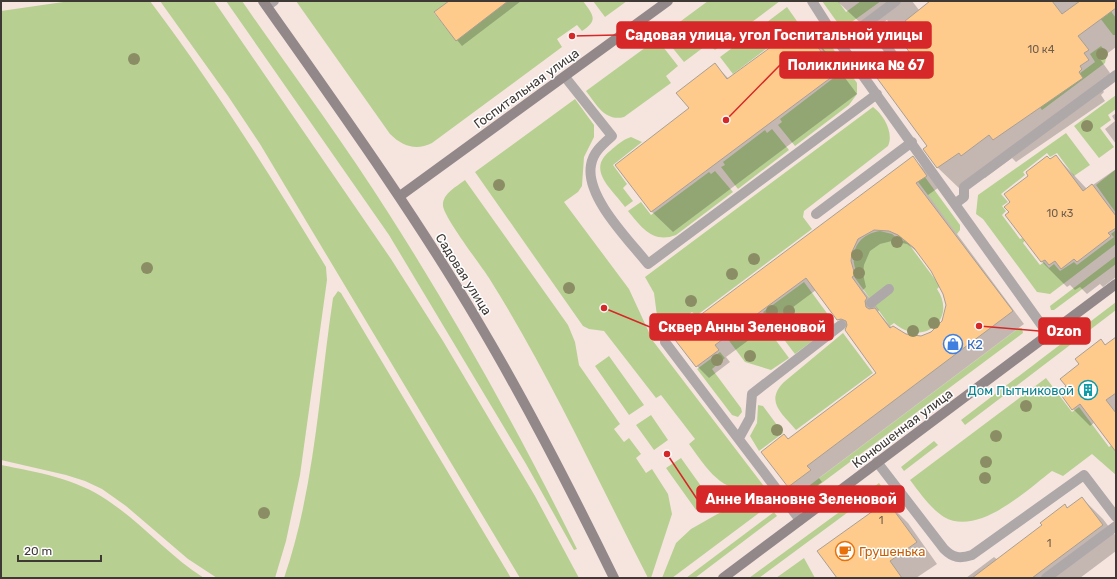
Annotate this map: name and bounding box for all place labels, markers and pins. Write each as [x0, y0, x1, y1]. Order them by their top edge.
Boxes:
callout: Садовая улица, угол Госпитальной улицы [617, 22, 931, 48]
callout: Поликлиника № 67 [780, 52, 933, 78]
callout: Сквер Анны Зеленовой [650, 314, 833, 340]
callout: Ozon [1039, 318, 1090, 344]
shop icon: К2 [942, 333, 964, 355]
place label: К2 [967, 337, 983, 352]
building icon: Дом Пытниковой [1077, 379, 1099, 401]
place label: Дом Пытниковой [968, 383, 1074, 398]
callout: Анне Ивановне Зеленовой [697, 486, 904, 512]
cafe icon: Грушенька [834, 540, 856, 562]
place label: Грушенька [859, 544, 925, 559]

